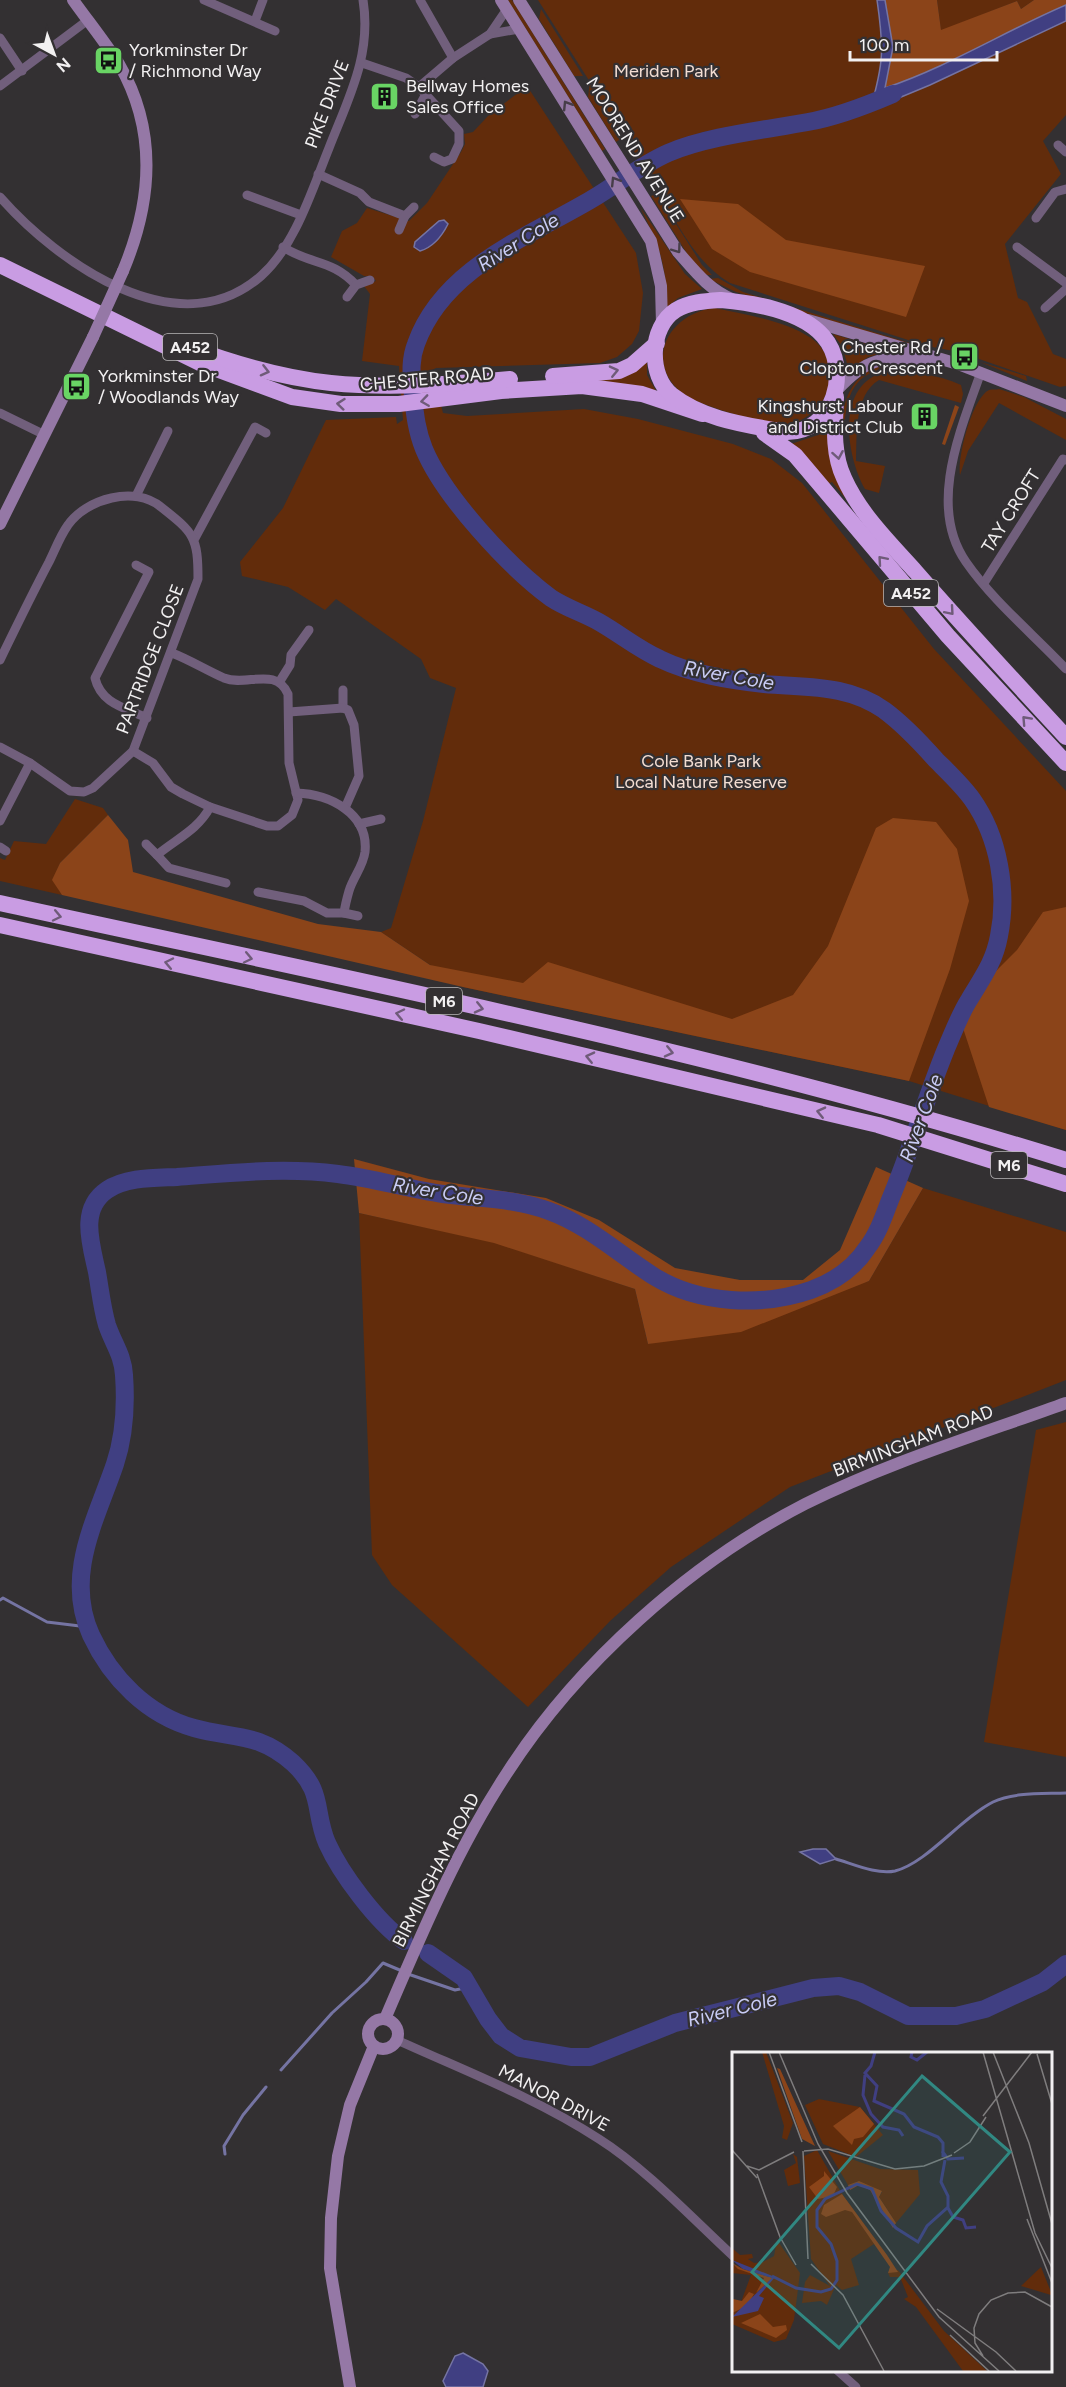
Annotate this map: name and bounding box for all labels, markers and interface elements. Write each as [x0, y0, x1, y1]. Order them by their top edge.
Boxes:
north arrow [24, 24, 84, 84]
scale bar [850, 24, 997, 62]
text: 100 m [859, 34, 909, 56]
place label: Yorkminster Dr / Richmond Way [129, 39, 262, 82]
bus stop icon: Yorkminster Dr / Richmond Way [92, 44, 124, 76]
text: N [53, 54, 74, 76]
street label: PIKE DRIVE [300, 57, 354, 151]
park label: Meriden Park [614, 60, 718, 82]
street label: MOOREND AVENUE [581, 73, 689, 227]
place label: Bellway Homes Sales Office [406, 75, 529, 118]
building icon: Bellway Homes Sales Office [369, 80, 401, 112]
one-way arrow [562, 101, 574, 111]
one-way arrow [611, 177, 623, 187]
water label: River Cole [473, 208, 563, 276]
one-way arrow [670, 242, 681, 253]
road number: A452 [163, 334, 217, 360]
place label: Chester Rd / Clopton Crescent [800, 336, 943, 379]
bus stop icon: Chester Rd / Clopton Crescent [948, 341, 980, 373]
street label: CHESTER ROAD [359, 362, 495, 396]
one-way arrow [260, 363, 270, 376]
place label: Yorkminster Dr / Woodlands Way [98, 365, 240, 408]
one-way arrow [609, 365, 619, 378]
bus stop icon: Yorkminster Dr / Woodlands Way [61, 370, 93, 402]
one-way arrow [420, 394, 429, 406]
place label: Kingshurst Labour and District Club [757, 395, 903, 438]
one-way arrow [336, 398, 345, 411]
building icon: Kingshurst Labour and District Club [908, 400, 940, 432]
one-way arrow [831, 449, 844, 459]
street label: TAY CROFT [977, 465, 1045, 557]
one-way arrow [878, 556, 889, 567]
road number: A452 [884, 580, 938, 606]
street label: PARTRIDGE CLOSE [111, 581, 189, 737]
one-way arrow [943, 604, 954, 615]
water label: River Cole [682, 655, 776, 695]
one-way arrow [1022, 717, 1033, 727]
park label: Cole Bank Park Local Nature Reserve [615, 750, 787, 793]
one-way arrow [52, 908, 62, 921]
one-way arrow [242, 950, 252, 963]
one-way arrow [164, 957, 174, 970]
road number: M6 [426, 988, 462, 1014]
one-way arrow [474, 1001, 484, 1014]
one-way arrow [395, 1008, 405, 1021]
one-way arrow [664, 1045, 674, 1058]
one-way arrow [585, 1052, 595, 1065]
water label: River Cole [894, 1071, 948, 1165]
one-way arrow [816, 1106, 826, 1119]
road number: M6 [991, 1152, 1027, 1178]
water label: River Cole [391, 1172, 485, 1210]
street label: BIRMINGHAM ROAD [830, 1400, 996, 1482]
street label: BIRMINGHAM ROAD [388, 1789, 484, 1951]
water label: River Cole [685, 1986, 779, 2032]
inset map [732, 2052, 1051, 2372]
street label: MANOR DRIVE [495, 2059, 613, 2137]

